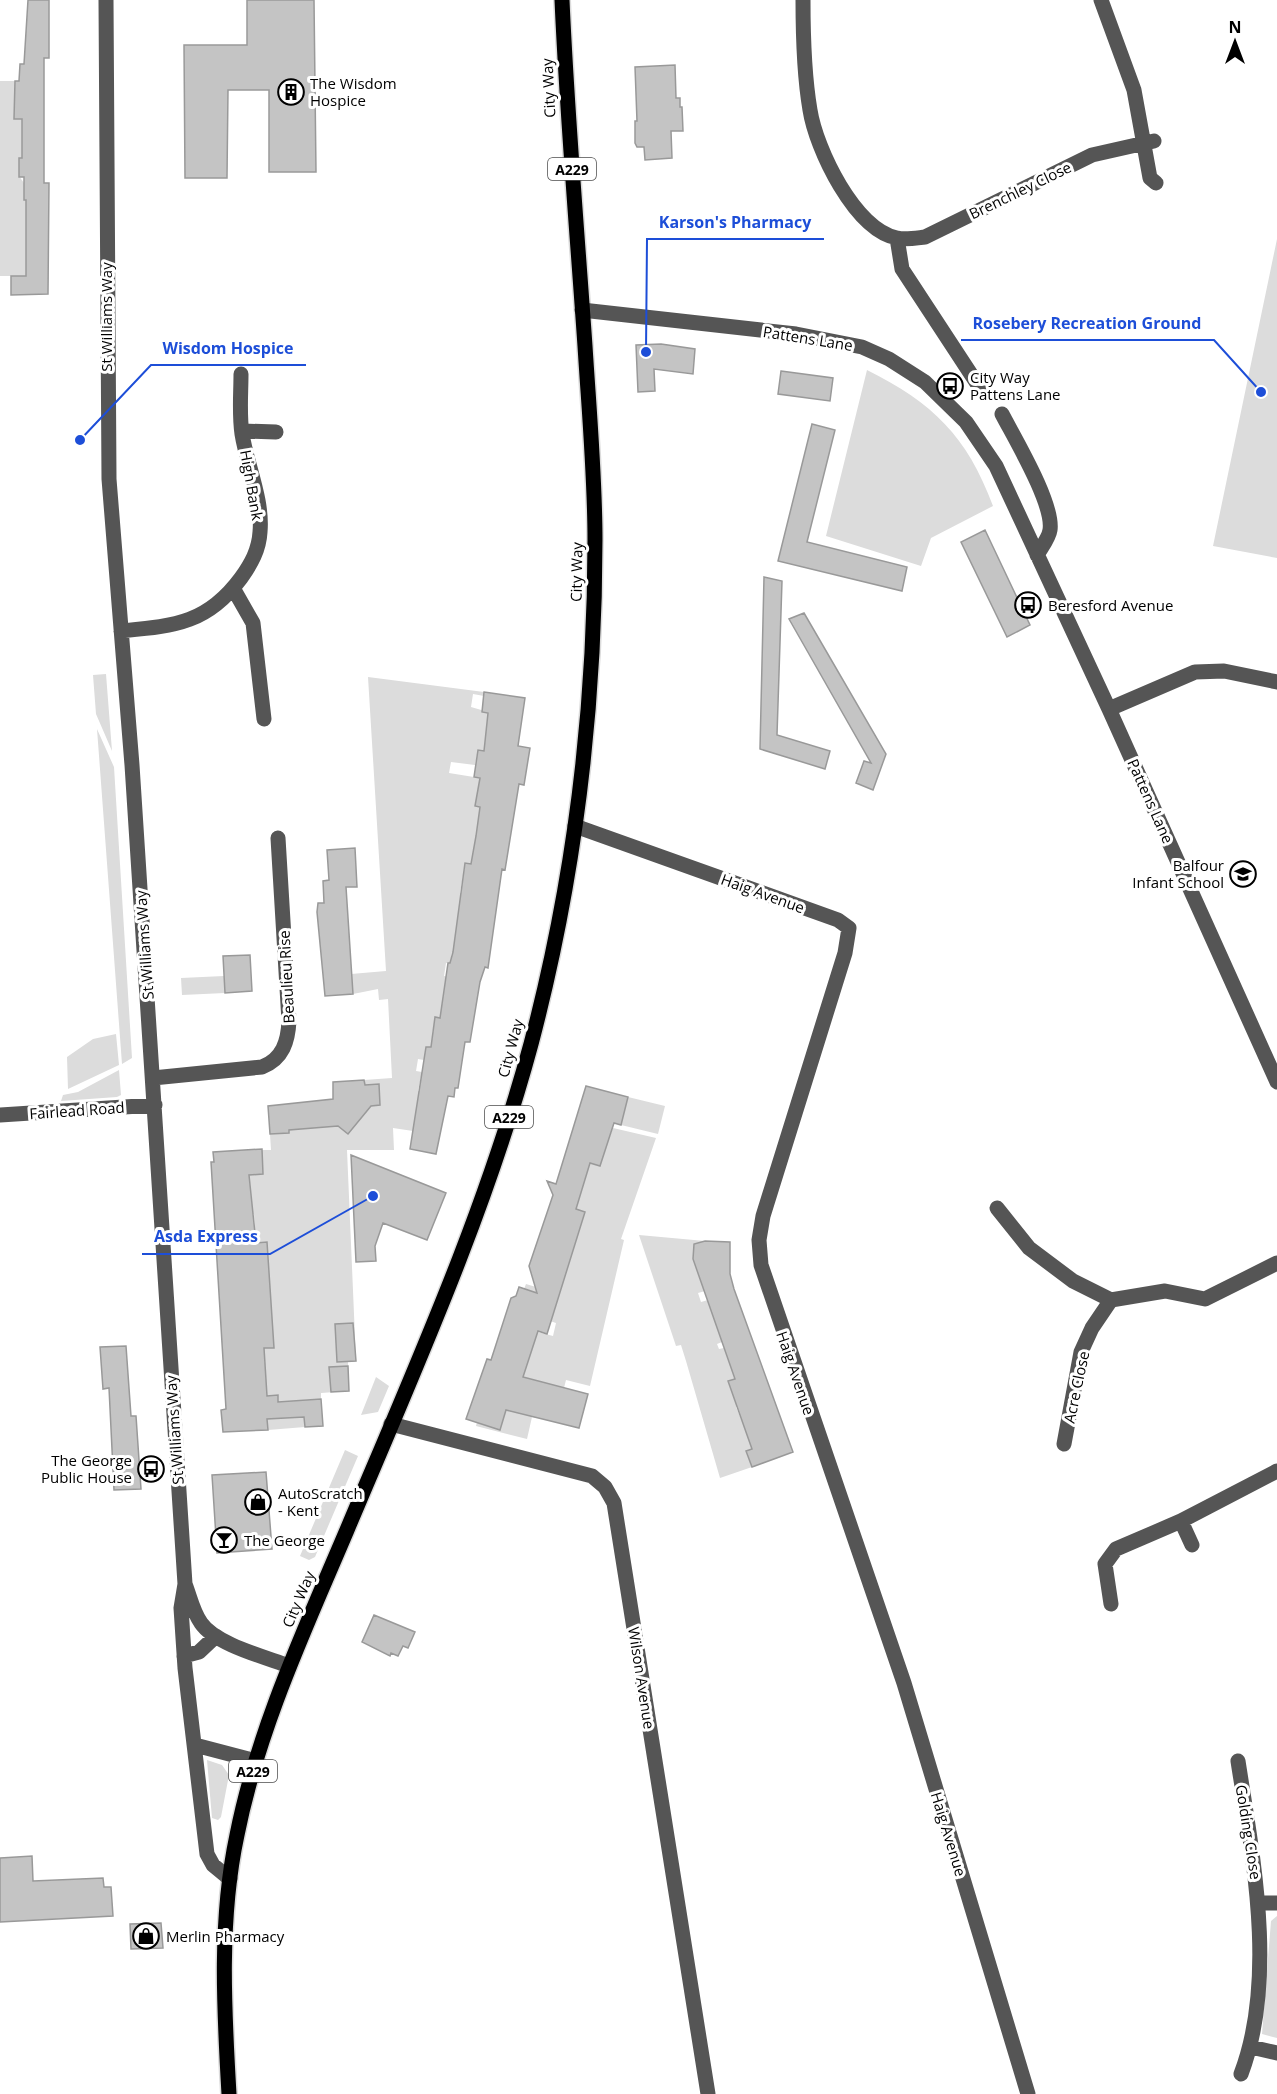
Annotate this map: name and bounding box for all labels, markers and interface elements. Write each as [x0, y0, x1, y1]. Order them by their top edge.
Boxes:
north arrow [1205, 12, 1265, 72]
text: N [1228, 16, 1242, 38]
street label: City Way [536, 57, 560, 118]
place label: The Wisdom Hospice [310, 73, 397, 110]
building icon: The Wisdom Hospice [276, 77, 306, 107]
street label: Brenchley Close [966, 157, 1074, 223]
road number: A229 [548, 158, 596, 180]
callout: Karson's Pharmacy [647, 205, 824, 239]
text: Karson's Pharmacy [659, 211, 812, 233]
street label: St Williams Way [96, 262, 116, 372]
callout: Rosebery Recreation Ground [961, 306, 1214, 340]
text: Rosebery Recreation Ground [973, 312, 1201, 334]
street label: Pattens Lane [762, 321, 854, 355]
callout: Wisdom Hospice [151, 331, 306, 365]
text: Wisdom Hospice [163, 337, 294, 359]
place label: City Way Pattens Lane [970, 367, 1061, 404]
bus stop icon: City Way Pattens Lane [935, 371, 965, 401]
street label: High Bank [236, 448, 268, 522]
street label: City Way [565, 542, 587, 602]
bus stop icon: Beresford Avenue [1013, 590, 1043, 620]
place label: Beresford Avenue [1048, 595, 1173, 615]
street label: Pattens Lane [1123, 756, 1179, 846]
place label: Balfour Infant School [1132, 855, 1224, 892]
school or university icon: Balfour Infant School [1228, 859, 1258, 889]
street label: Haig Avenue [718, 869, 808, 917]
street label: St Williams Way [130, 889, 158, 1000]
street label: Beaulieu Rise [274, 930, 298, 1024]
street label: City Way [493, 1016, 528, 1079]
street label: Fairlead Road [29, 1097, 125, 1123]
road number: A229 [485, 1106, 533, 1128]
callout: Asda Express [142, 1220, 270, 1254]
text: Asda Express [154, 1225, 258, 1247]
street label: Haig Avenue [772, 1328, 820, 1418]
street label: Acre Close [1059, 1349, 1093, 1425]
street label: St Williams Way [160, 1374, 188, 1485]
place label: The George Public House [41, 1450, 132, 1487]
bus stop icon: The George Public House [136, 1454, 166, 1484]
place label: AutoScratch - Kent [278, 1483, 363, 1520]
shop icon: AutoScratch - Kent [243, 1487, 273, 1517]
bar icon: The George [209, 1525, 239, 1555]
place label: The George [244, 1530, 325, 1550]
street label: City Way [277, 1567, 319, 1630]
street label: Wilson Avenue [624, 1626, 660, 1730]
road number: A229 [229, 1760, 277, 1782]
street label: Golding Close [1232, 1783, 1266, 1881]
street label: Haig Avenue [927, 1789, 971, 1879]
shop icon: Merlin Pharmacy [131, 1921, 161, 1951]
place label: Merlin Pharmacy [166, 1926, 285, 1946]

